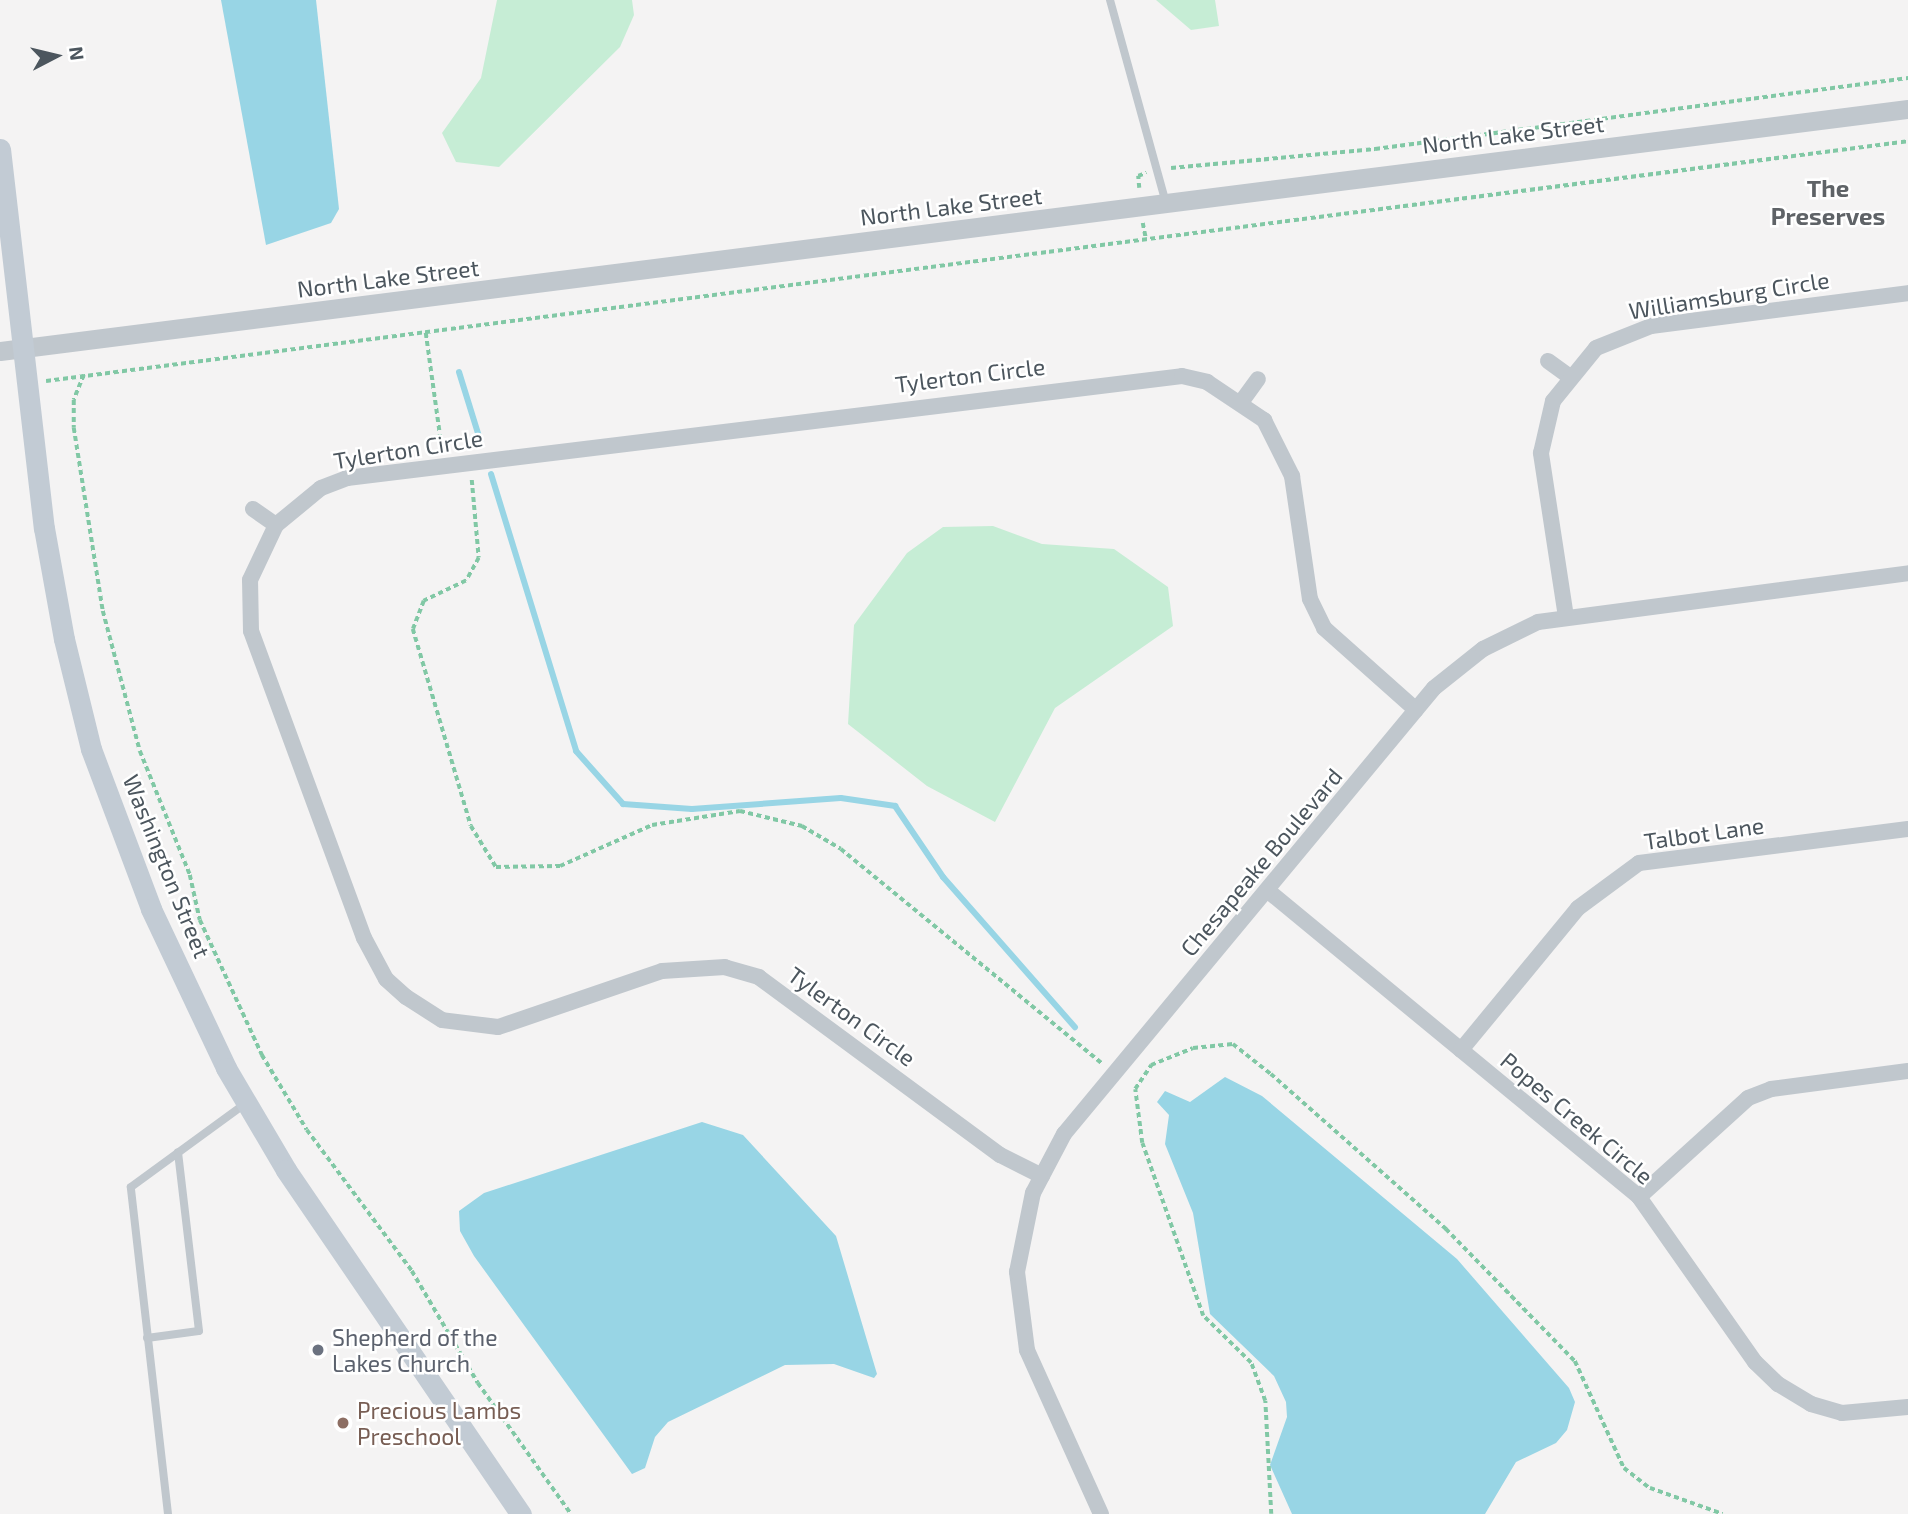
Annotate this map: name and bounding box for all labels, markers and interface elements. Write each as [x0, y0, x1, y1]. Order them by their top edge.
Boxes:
north arrow [21, 21, 91, 91]
text: N [65, 45, 90, 62]
street label: North Lake Street [1421, 109, 1605, 159]
district label: The Preserves [1771, 174, 1885, 230]
street label: North Lake Street [859, 181, 1043, 231]
street label: North Lake Street [296, 253, 480, 303]
street label: Williamsburg Circle [1627, 266, 1831, 324]
street label: Tylerton Circle [893, 352, 1047, 398]
street label: Tylerton Circle [331, 424, 485, 474]
street label: Chesapeake Boulevard [1174, 762, 1348, 962]
street label: Washington Street [118, 770, 216, 962]
street label: Talbot Lane [1642, 811, 1766, 855]
street label: Tylerton Circle [783, 961, 921, 1071]
street label: Popes Creek Circle [1495, 1046, 1659, 1190]
place label: Shepherd of the Lakes Church [332, 1323, 498, 1377]
marker: Shepherd of the Lakes Church [310, 1342, 326, 1358]
place label: Precious Lambs Preschool [357, 1396, 521, 1450]
marker: Precious Lambs Preschool [335, 1415, 351, 1431]

